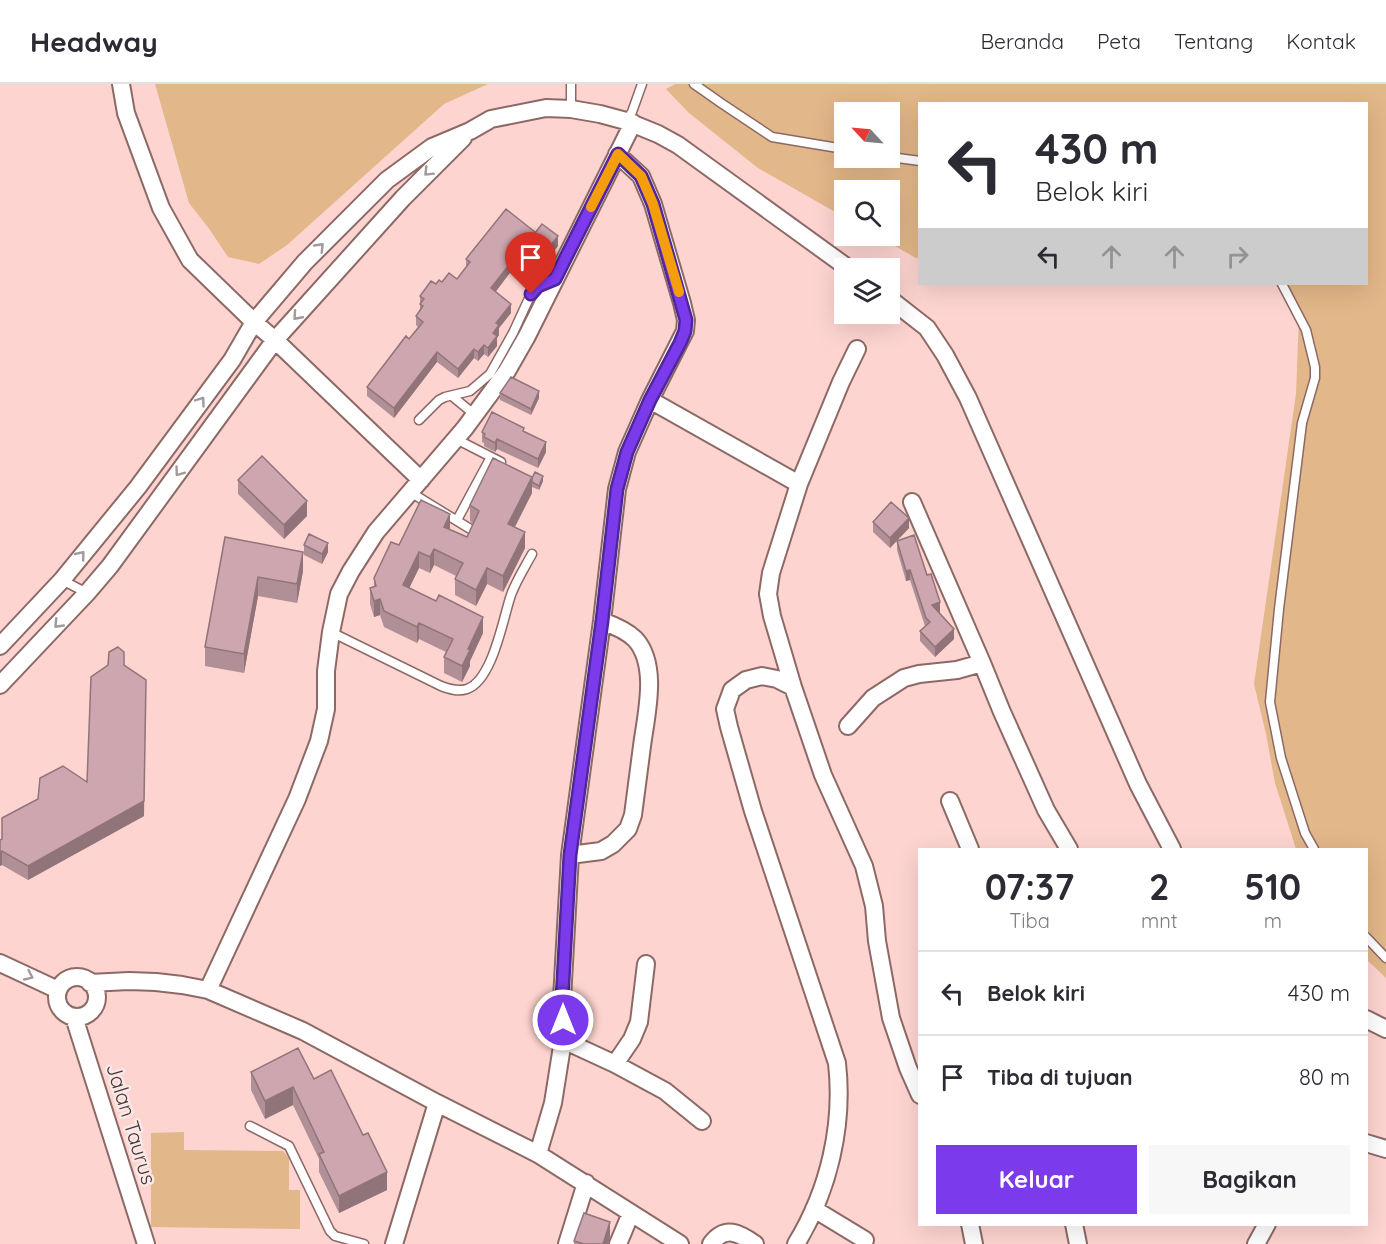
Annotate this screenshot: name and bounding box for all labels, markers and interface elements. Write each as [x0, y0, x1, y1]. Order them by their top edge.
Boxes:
text: Headway [30, 24, 158, 59]
text: Beranda [980, 28, 1064, 54]
text: Peta [1097, 28, 1141, 54]
text: Tentang [1174, 28, 1253, 54]
text: Kontak [1286, 28, 1356, 54]
north arrow [834, 102, 900, 168]
map controls [834, 102, 900, 324]
text: 430 m [1035, 122, 1159, 175]
icon: left [936, 126, 1014, 204]
one-way arrow [425, 165, 436, 176]
text: Belok kiri [1035, 174, 1148, 208]
button: search [834, 180, 900, 246]
pin [505, 232, 556, 294]
icon: left [1032, 240, 1065, 273]
icon: ahead [1095, 240, 1128, 273]
icon: ahead [1158, 240, 1191, 273]
icon: right [1221, 240, 1254, 273]
icon: arrive [514, 241, 547, 274]
one-way arrow [313, 243, 324, 253]
button: layers [834, 258, 900, 324]
one-way arrow [293, 309, 304, 320]
one-way arrow [194, 397, 205, 408]
one-way arrow [175, 465, 186, 476]
one-way arrow [74, 551, 85, 562]
one-way arrow [54, 616, 65, 627]
text: 07:37 [985, 864, 1074, 909]
text: 2 [1149, 864, 1169, 909]
text: 510 [1244, 864, 1301, 909]
text: Tiba [1009, 908, 1050, 933]
text: mnt [1141, 908, 1178, 933]
text: m [1264, 908, 1282, 933]
one-way arrow [23, 969, 34, 981]
icon: left [936, 977, 969, 1010]
text: Belok kiri [987, 979, 1085, 1007]
text: 430 m [1288, 979, 1350, 1007]
position arrow [531, 988, 595, 1052]
street label: Jalan Taurus [101, 1060, 163, 1187]
icon: arrive [936, 1061, 969, 1094]
text: Tiba di tujuan [987, 1063, 1133, 1091]
text: 80 m [1299, 1063, 1350, 1091]
button: Keluar [936, 1145, 1137, 1214]
button: Bagikan [1149, 1145, 1350, 1214]

